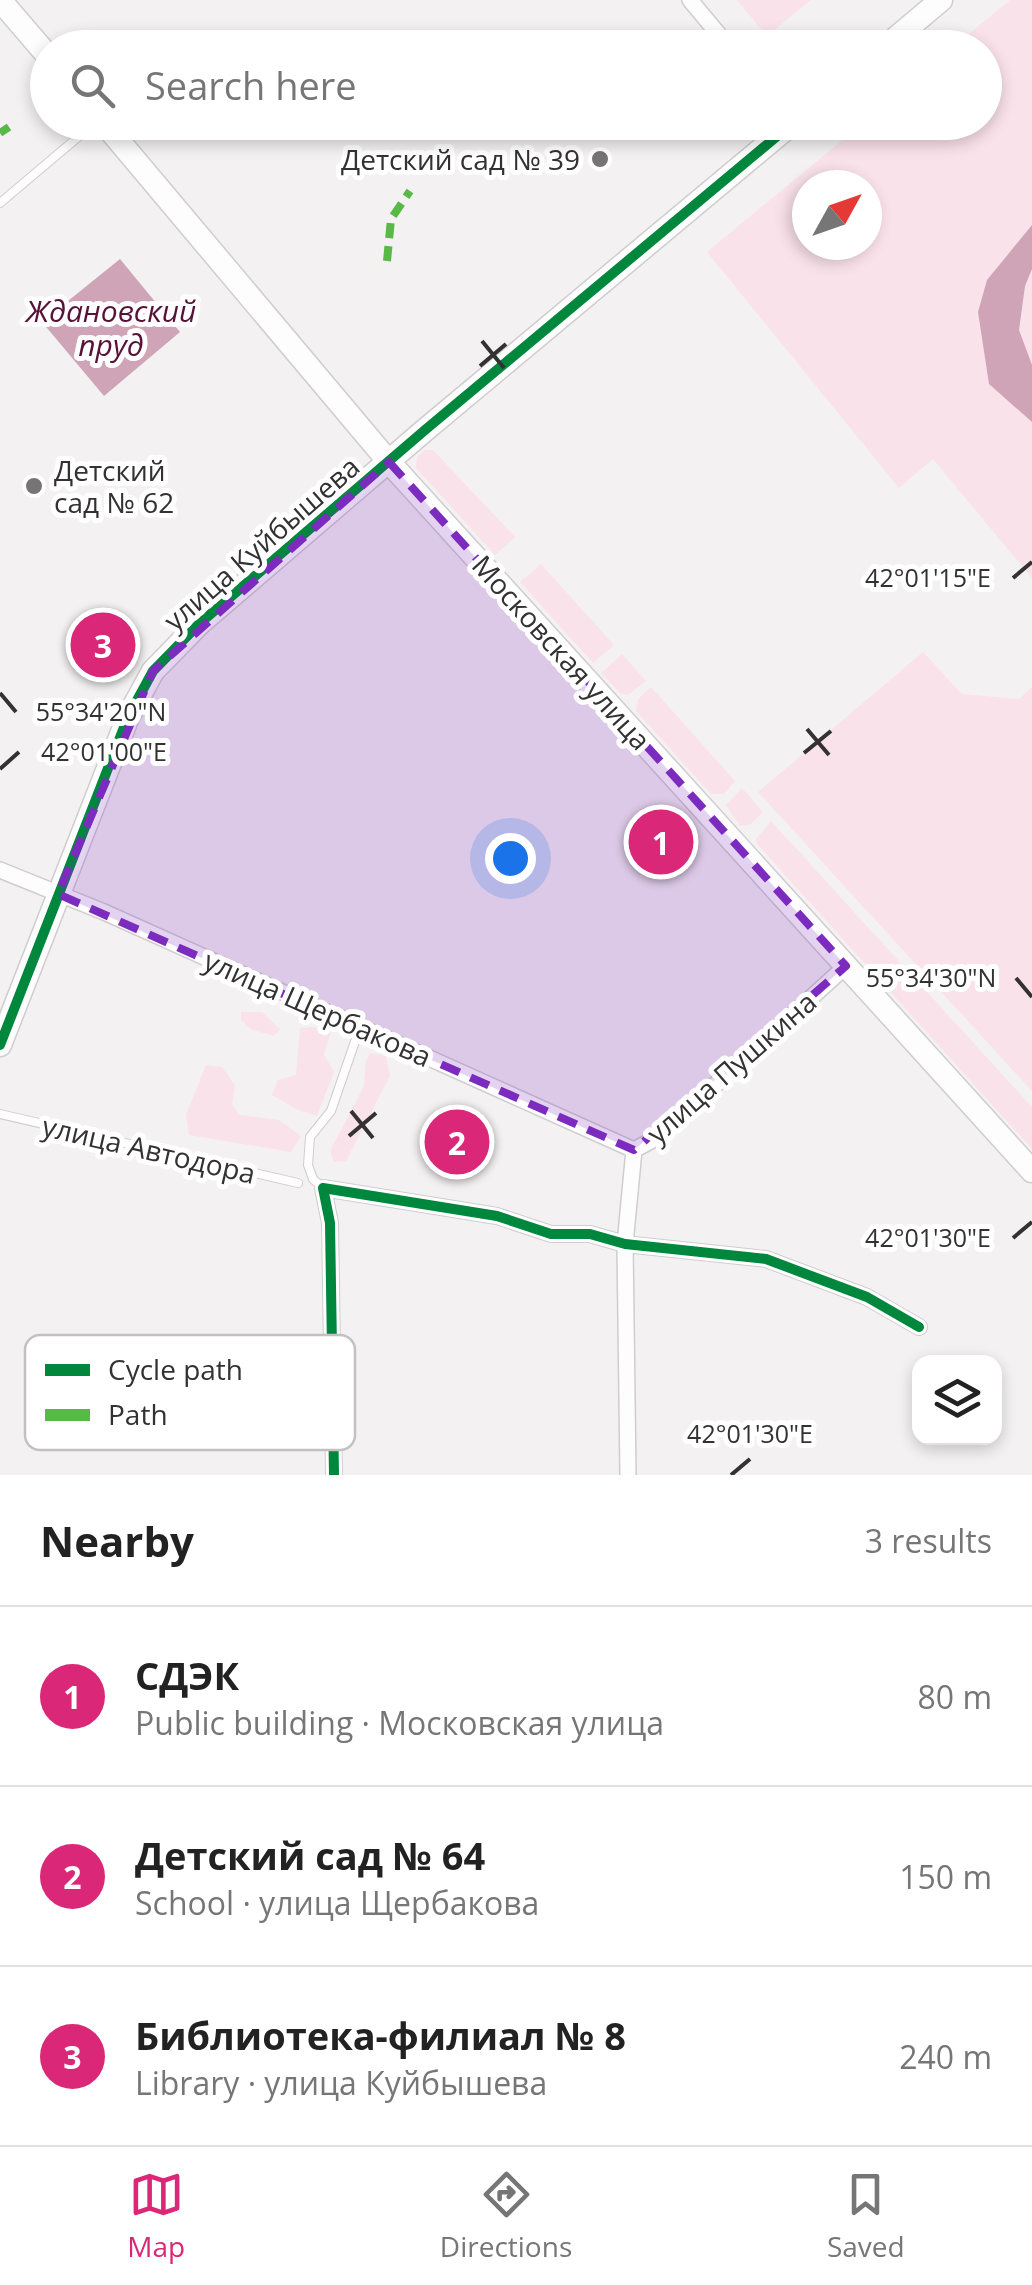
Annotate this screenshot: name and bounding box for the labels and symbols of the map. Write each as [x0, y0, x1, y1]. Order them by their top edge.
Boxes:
place label: Детский сад № 39 [341, 140, 580, 178]
marker: Детский сад № 39 [589, 148, 611, 170]
north arrow [792, 170, 882, 260]
water label: Ждановский пруд [24, 290, 196, 365]
street label: улица Куйбышева [155, 447, 367, 639]
place label: Детский сад № 62 [54, 451, 174, 521]
marker: Детский сад № 62 [23, 475, 45, 497]
street label: Московская улица [464, 546, 660, 758]
text: 42°01'15"E [865, 560, 991, 594]
pin: 3 [70, 608, 136, 682]
text: 55°34'20"N [36, 694, 166, 728]
text: 42°01'00"E [41, 734, 167, 768]
pin: 1 [628, 804, 694, 880]
your location [485, 833, 536, 884]
street label: улица Щербакова [198, 941, 438, 1075]
text: 55°34'30"N [866, 960, 996, 994]
street label: улица Пушкина [638, 983, 824, 1151]
pin: 2 [424, 1104, 490, 1180]
street label: улица Автодора [39, 1106, 259, 1192]
text: 42°01'30"E [865, 1220, 991, 1254]
legend [25, 1335, 355, 1450]
text: Cycle path [108, 1350, 243, 1388]
text: Path [108, 1395, 168, 1433]
text: 42°01'30"E [687, 1416, 813, 1450]

